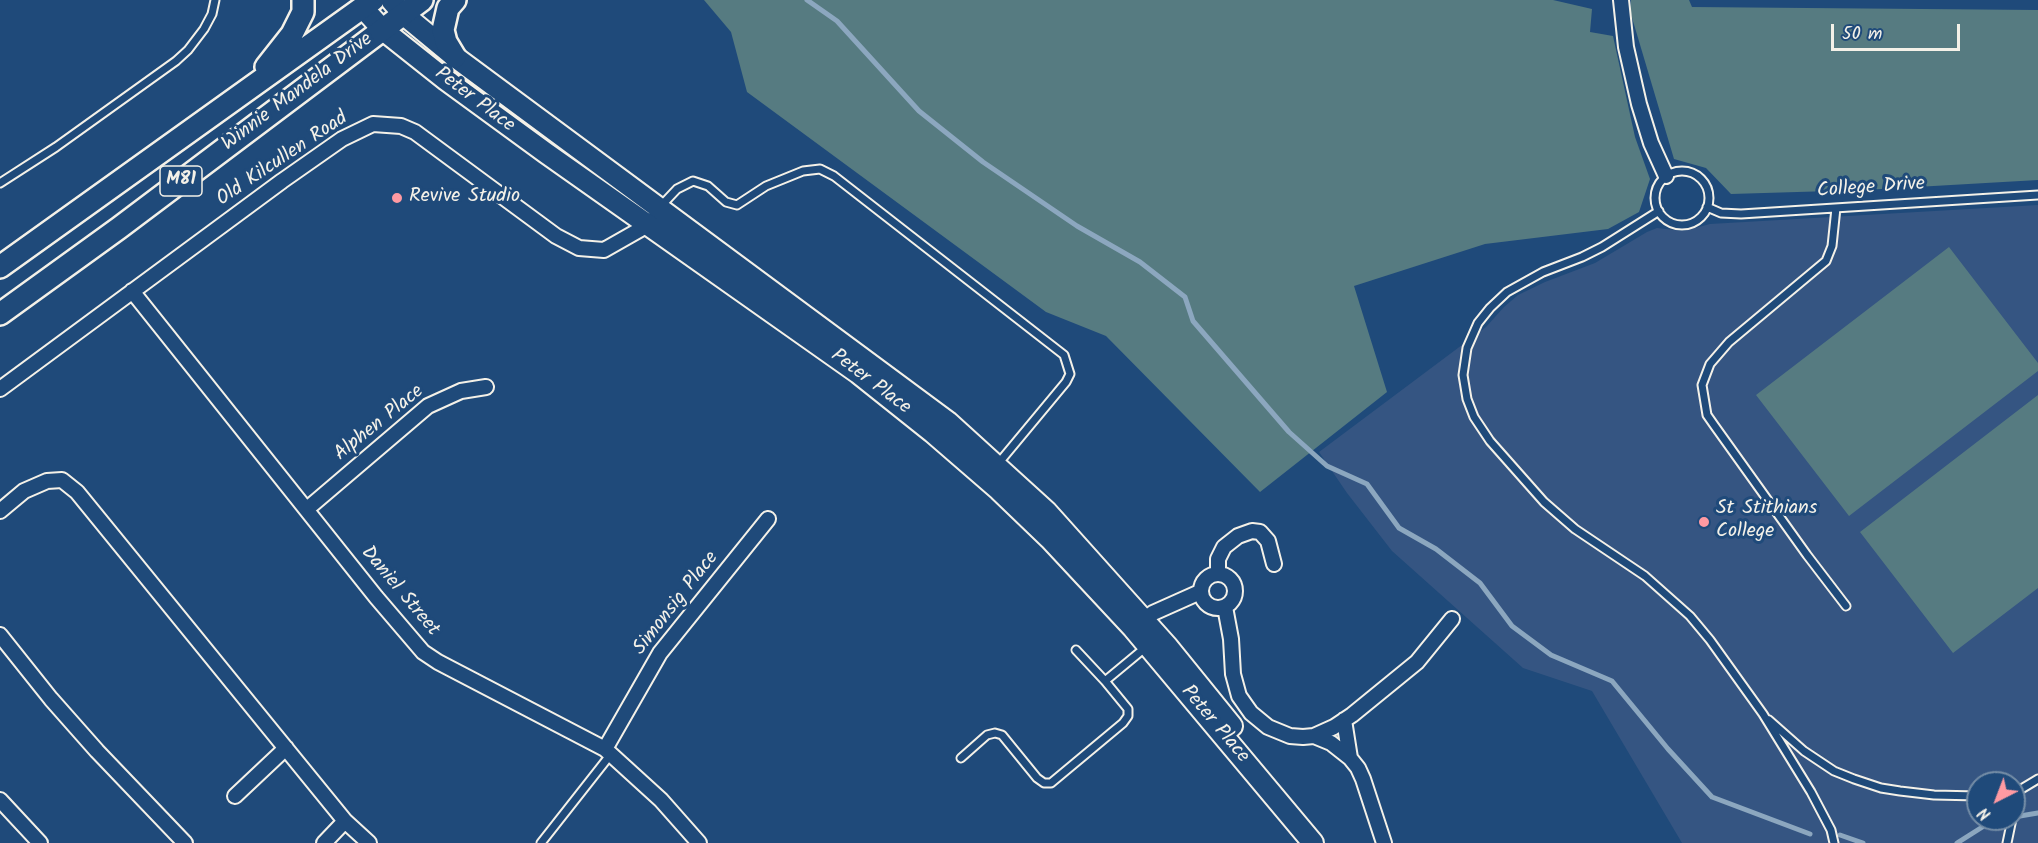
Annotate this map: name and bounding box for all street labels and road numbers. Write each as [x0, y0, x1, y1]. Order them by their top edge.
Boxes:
street label: Winnie Mandela Drive [218, 29, 378, 157]
street label: Peter Place [429, 63, 519, 139]
street label: Old Kilcullen Road [213, 107, 353, 213]
road number: M81 [160, 166, 202, 196]
street label: College Drive [1816, 173, 1926, 205]
street label: Peter Place [825, 345, 915, 421]
street label: Alphen Place [330, 381, 430, 467]
street label: Daniel Street [354, 542, 444, 642]
street label: Simonsig Place [629, 547, 725, 661]
street label: Peter Place [1175, 681, 1253, 769]

